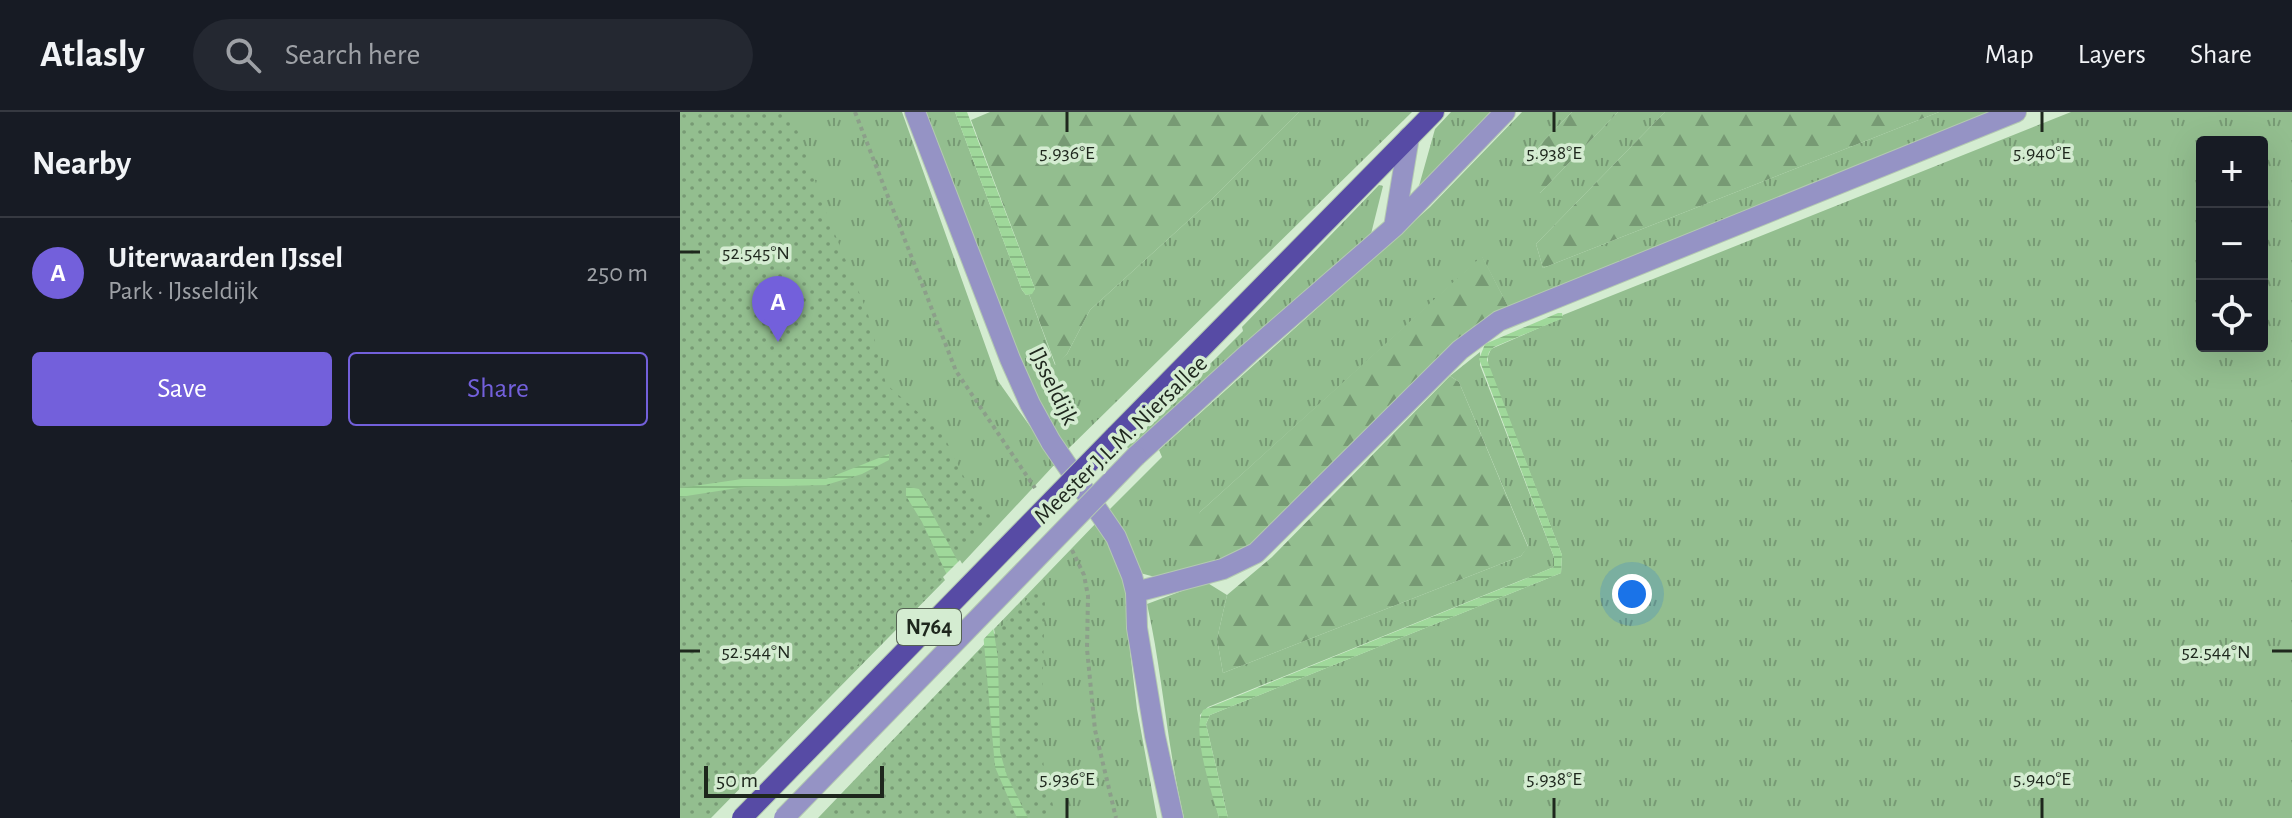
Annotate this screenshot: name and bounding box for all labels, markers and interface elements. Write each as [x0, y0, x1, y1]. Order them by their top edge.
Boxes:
search box [193, 19, 753, 91]
icon: search [221, 33, 265, 77]
text: Atlasly [40, 36, 145, 74]
text: Search here [285, 40, 420, 70]
text: Map [1985, 41, 2034, 69]
text: Layers [2078, 41, 2146, 69]
text: Share [2190, 41, 2252, 69]
map controls [2196, 136, 2268, 352]
button: + [2196, 136, 2268, 208]
text: 5.936°E [1039, 143, 1095, 163]
text: 5.938°E [1526, 143, 1582, 163]
text: 5.940°E [2013, 143, 2071, 163]
text: Nearby [32, 147, 131, 181]
button: − [2196, 208, 2268, 280]
text: Uiterwaarden IJssel [108, 243, 343, 273]
text: 52.545°N [722, 243, 790, 263]
text: A [50, 260, 66, 286]
text: 250 m [586, 260, 648, 286]
pin: A [752, 276, 804, 342]
text: Park · IJsseldijk [108, 278, 258, 304]
button: locate [2196, 280, 2268, 352]
street label: IJsseldijk [1024, 343, 1082, 429]
street label: Meester J.L.M. Niersallee [1030, 351, 1212, 529]
button: Save [32, 352, 332, 426]
button: Share [348, 352, 648, 426]
your location [1612, 574, 1652, 614]
road number: N764 [897, 609, 961, 645]
text: 52.544°N [721, 642, 791, 662]
text: 52.544°N [2181, 642, 2251, 662]
scale bar [704, 762, 884, 798]
text: 50 m [716, 769, 758, 791]
text: 5.936°E [1039, 769, 1095, 789]
text: 5.938°E [1526, 769, 1582, 789]
text: 5.940°E [2013, 769, 2071, 789]

